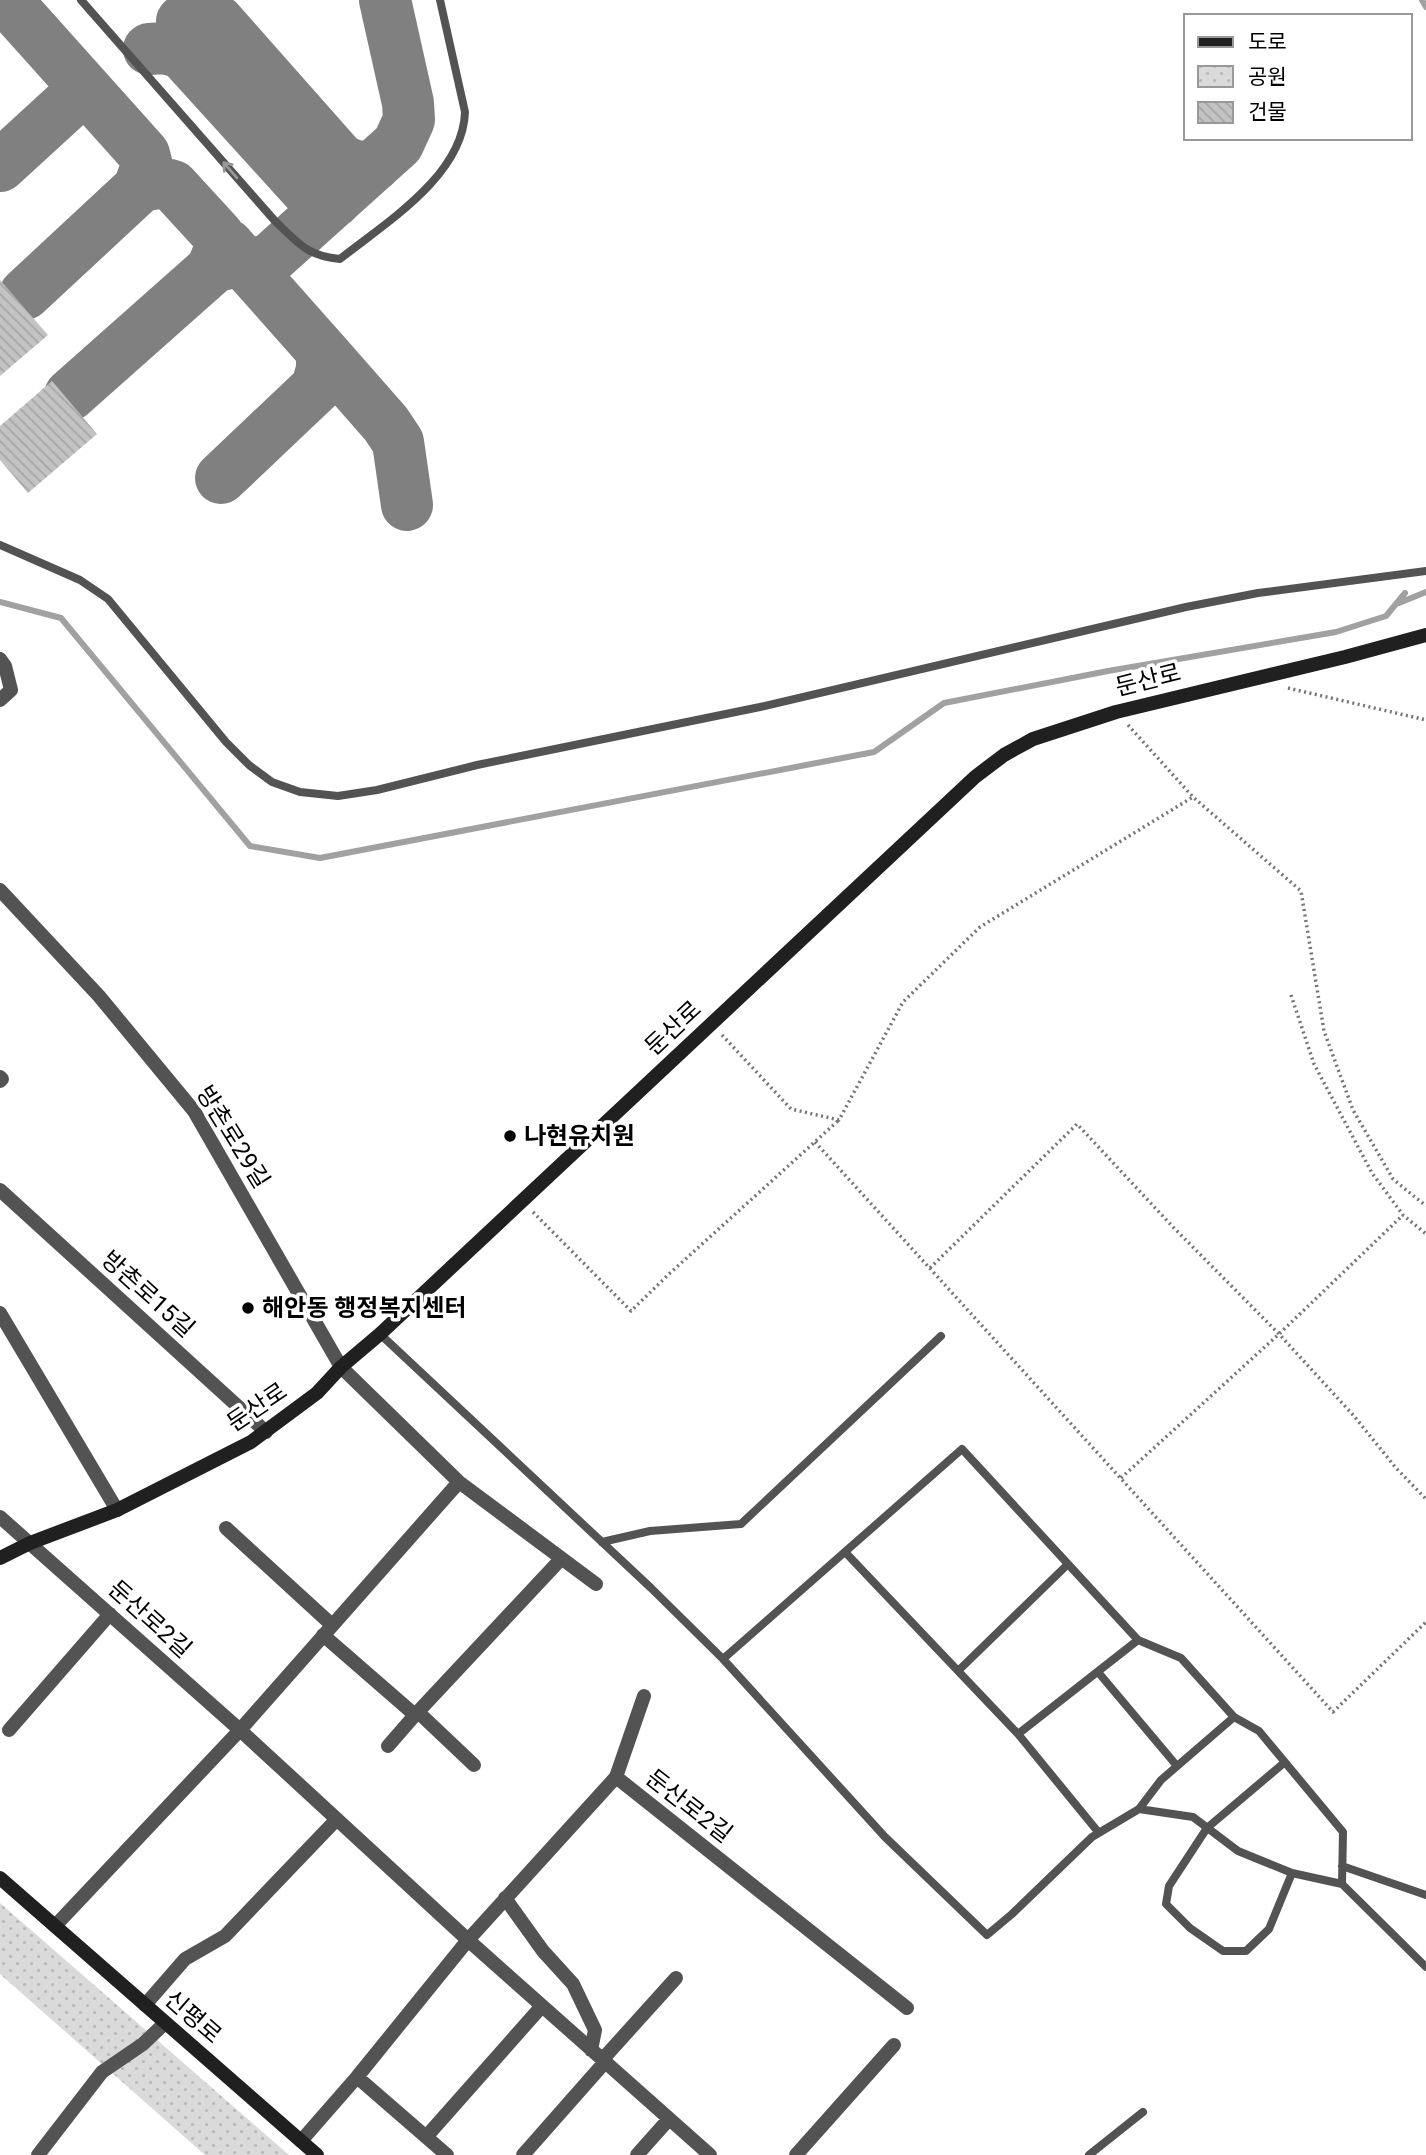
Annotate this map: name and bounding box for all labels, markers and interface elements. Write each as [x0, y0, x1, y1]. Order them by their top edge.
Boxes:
legend [1184, 14, 1412, 140]
text: 도로 [1248, 30, 1287, 54]
text: 공원 [1248, 65, 1287, 89]
text: 건물 [1248, 100, 1287, 124]
one-way arrow [222, 161, 238, 179]
street label: 둔산로 [1112, 658, 1184, 702]
street label: 둔산로 [639, 995, 707, 1061]
street label: 방촌로29길 [191, 1081, 275, 1193]
place label: 나현유치원 [524, 1122, 634, 1150]
marker: 나현유치원 [502, 1128, 518, 1144]
street label: 방촌로15길 [96, 1245, 200, 1343]
place label: 해안동 행정복지센터 [262, 1294, 467, 1322]
marker: 해안동 행정복지센터 [240, 1300, 256, 1316]
street label: 둔산로 [222, 1377, 292, 1437]
street label: 둔산로2길 [103, 1575, 197, 1663]
street label: 둔산로2길 [640, 1764, 738, 1848]
street label: 신평로 [159, 1985, 227, 2049]

